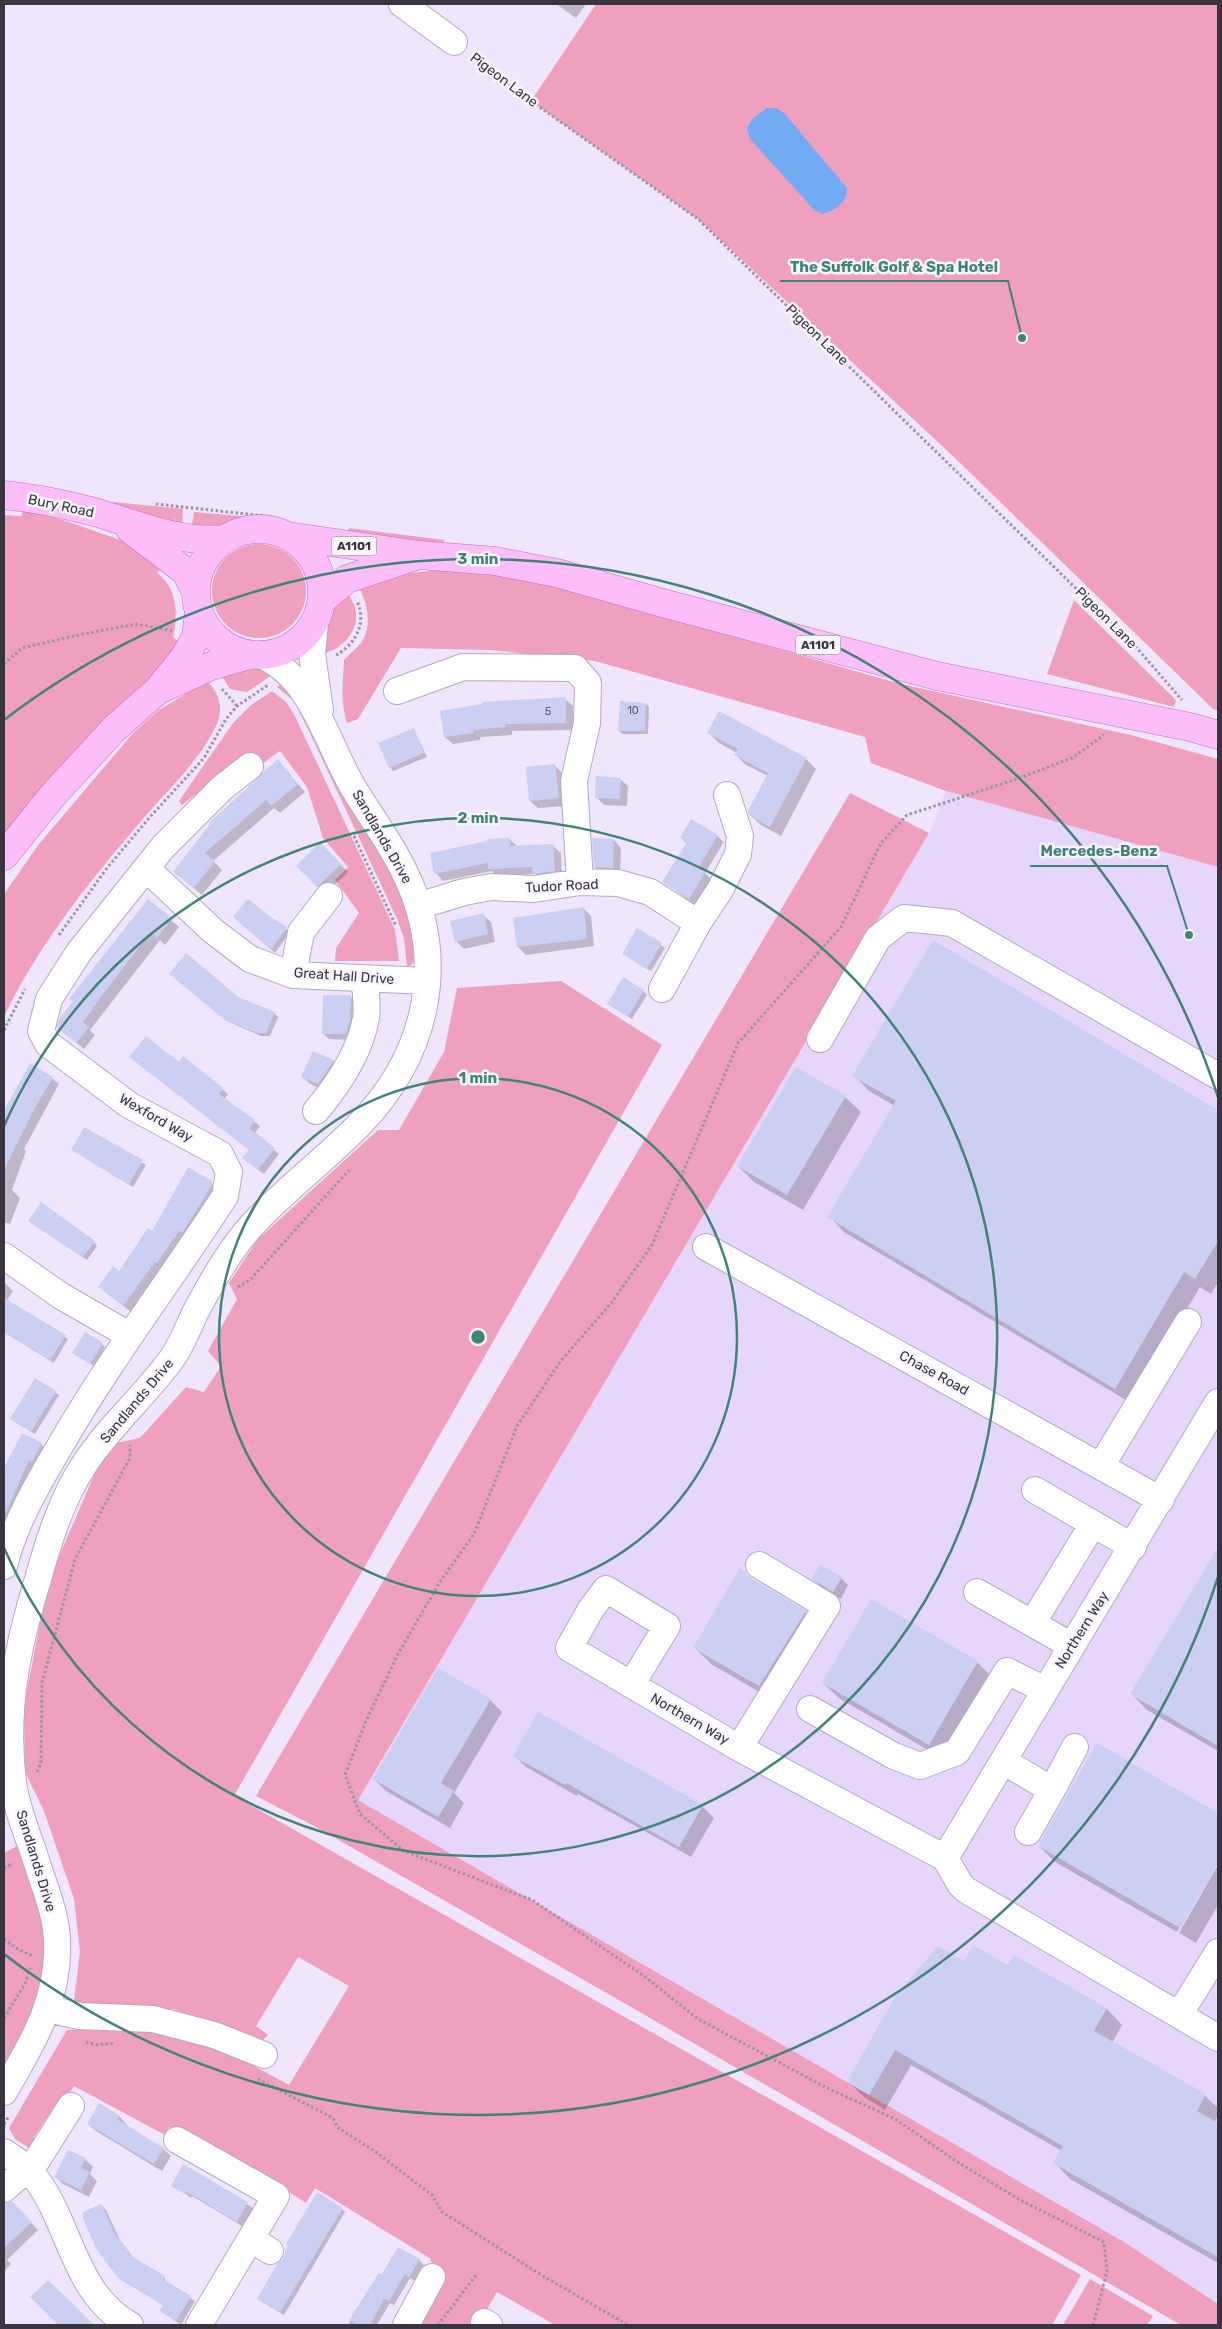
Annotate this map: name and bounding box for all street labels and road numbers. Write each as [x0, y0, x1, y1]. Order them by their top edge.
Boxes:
street label: Pigeon Lane [467, 49, 541, 111]
street label: Pigeon Lane [782, 301, 852, 369]
street label: Bury Road [26, 491, 96, 521]
road number: A1101 [332, 536, 376, 556]
street label: Pigeon Lane [1072, 584, 1141, 653]
road number: A1101 [796, 636, 840, 654]
street label: Sandlands Drive [348, 787, 416, 887]
street label: Tudor Road [525, 876, 599, 896]
street label: Great Hall Drive [293, 964, 395, 988]
street label: Wexford Way [116, 1090, 196, 1146]
street label: Chase Road [896, 1347, 972, 1399]
street label: Sandlands Drive [97, 1355, 178, 1447]
street label: Northern Way [1051, 1588, 1113, 1672]
street label: Northern Way [648, 1690, 733, 1749]
street label: Sandlands Drive [12, 1808, 60, 1914]

